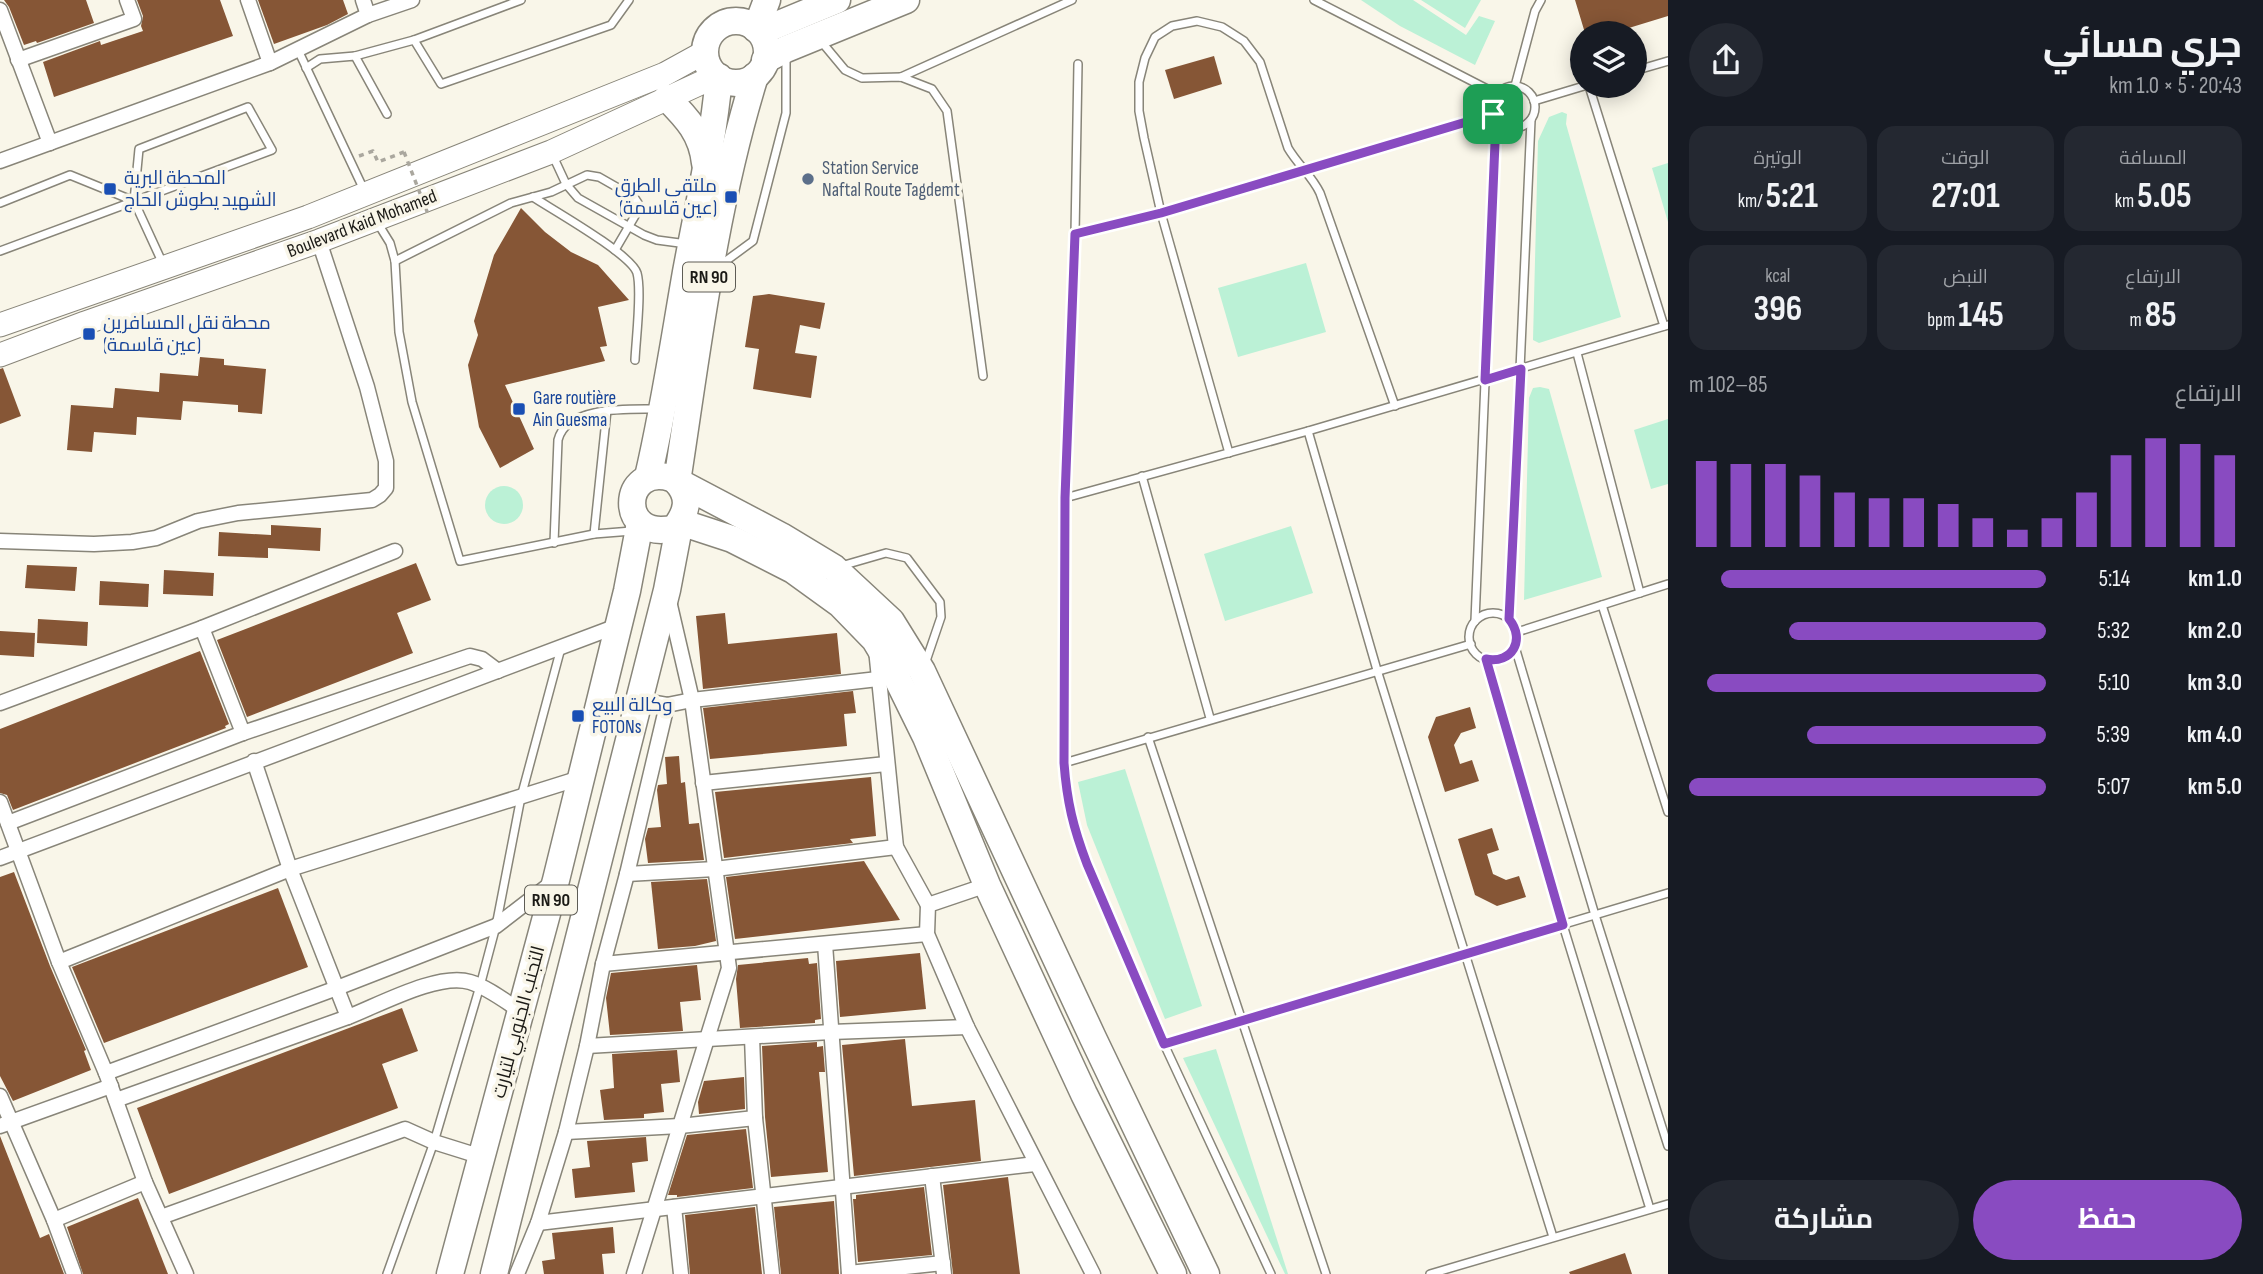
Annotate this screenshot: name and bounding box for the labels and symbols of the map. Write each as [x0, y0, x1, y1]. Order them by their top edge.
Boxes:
pin [1463, 84, 1523, 144]
place label: Station Service Naftal Route Tagdemt [822, 157, 960, 202]
place label: المحطة البرية الشهيد يطوش الحاج [124, 167, 277, 213]
marker: Station Service Naftal Route Tagdemt [800, 171, 816, 187]
place label: ملتقى الطرق (عين قاسمة) [615, 175, 717, 220]
marker: المحطة البرية الشهيد يطوش الحاج [102, 181, 118, 197]
street label: Boulevard Kaid Mohamed [284, 185, 440, 263]
marker: ملتقى الطرق (عين قاسمة) [723, 189, 739, 205]
road number: RN 90 [683, 262, 735, 292]
place label: محطة نقل المسافرين (عين قاسمة) [103, 312, 271, 357]
marker: محطة نقل المسافرين (عين قاسمة) [81, 326, 97, 342]
place label: Gare routière Ain Guesma [532, 387, 616, 432]
marker: Gare routière Ain Guesma [511, 401, 527, 417]
place label: وكالة البيع FOTONs [592, 694, 673, 739]
marker: وكالة البيع FOTONs [570, 708, 586, 724]
road number: RN 90 [525, 886, 577, 915]
street label: التجنب الجنوبي لتيارت [488, 943, 552, 1101]

